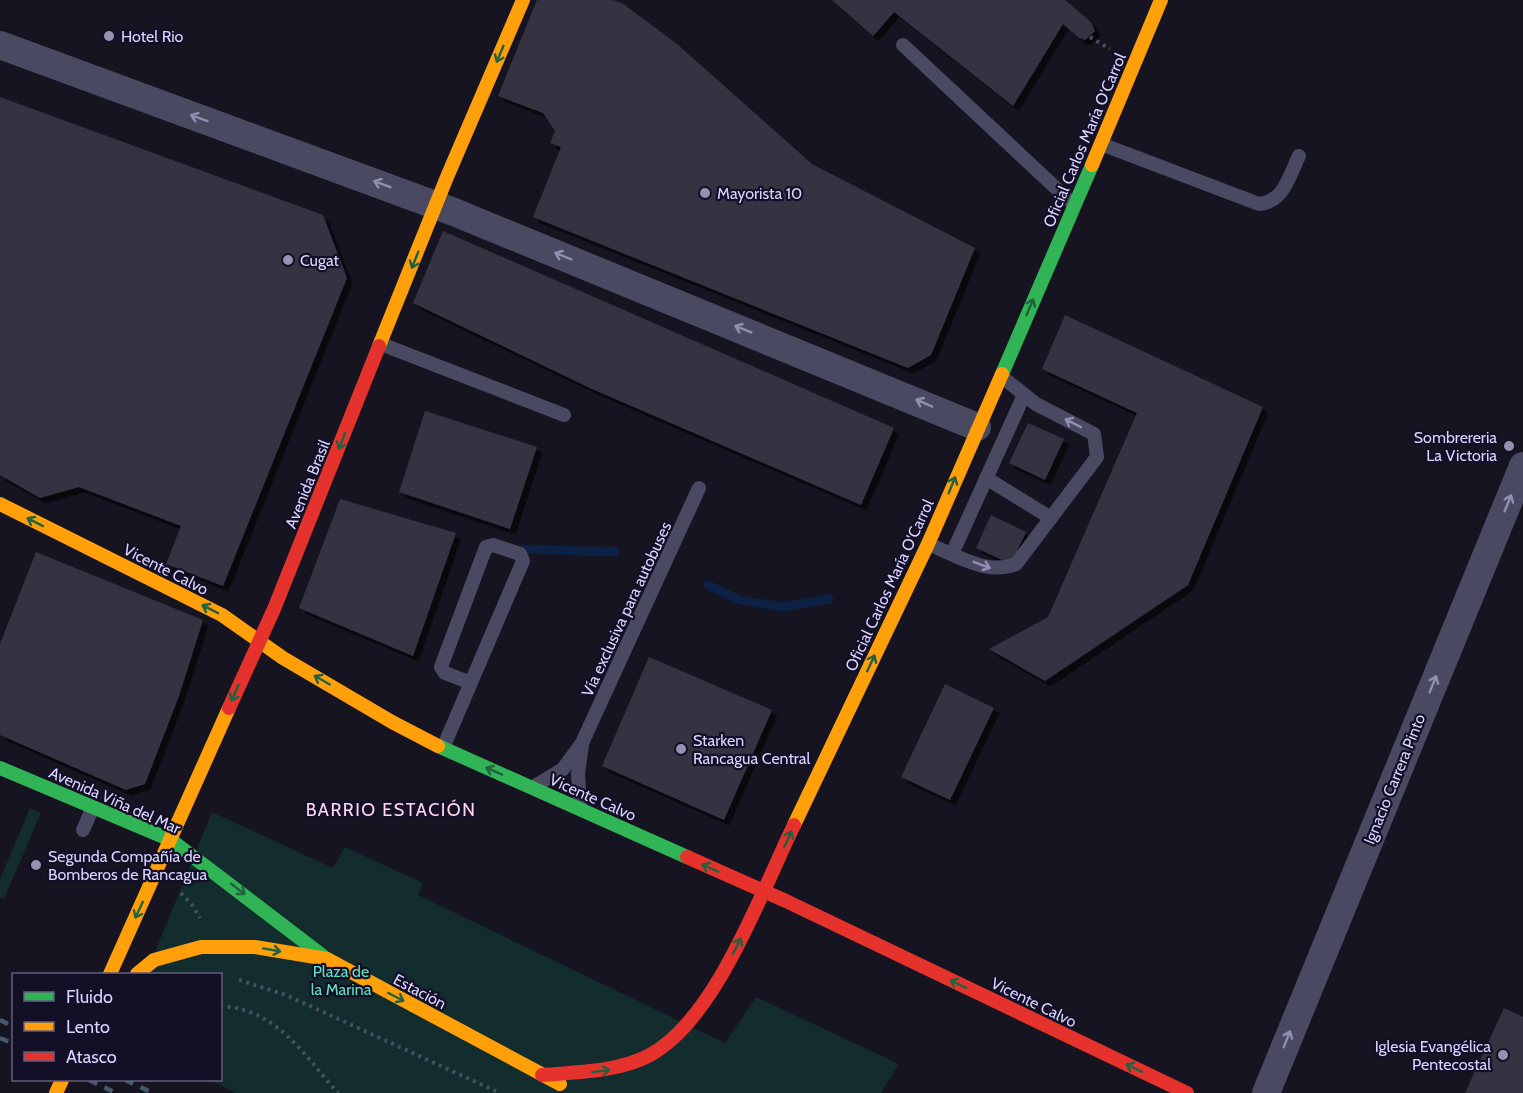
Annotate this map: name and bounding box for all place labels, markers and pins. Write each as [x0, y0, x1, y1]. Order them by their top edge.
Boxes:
place label: Hotel Rio [121, 27, 184, 46]
marker: Hotel Rio [102, 29, 116, 43]
place label: Mayorista 10 [717, 184, 802, 203]
marker: Mayorista 10 [698, 186, 712, 200]
place label: Cugat [300, 251, 339, 270]
marker: Cugat [281, 253, 295, 267]
place label: Sombrereria La Victoria [1414, 428, 1497, 465]
marker: Sombrereria La Victoria [1502, 439, 1516, 453]
place label: Starken Rancagua Central [693, 731, 810, 768]
marker: Starken Rancagua Central [674, 742, 688, 756]
place label: Segunda Compañía de Bomberos de Rancagua [48, 847, 207, 884]
marker: Segunda Compañía de Bomberos de Rancagua [29, 858, 43, 872]
place label: Iglesia Evangélica Pentecostal [1375, 1037, 1491, 1074]
marker: Iglesia Evangélica Pentecostal [1496, 1048, 1510, 1062]

